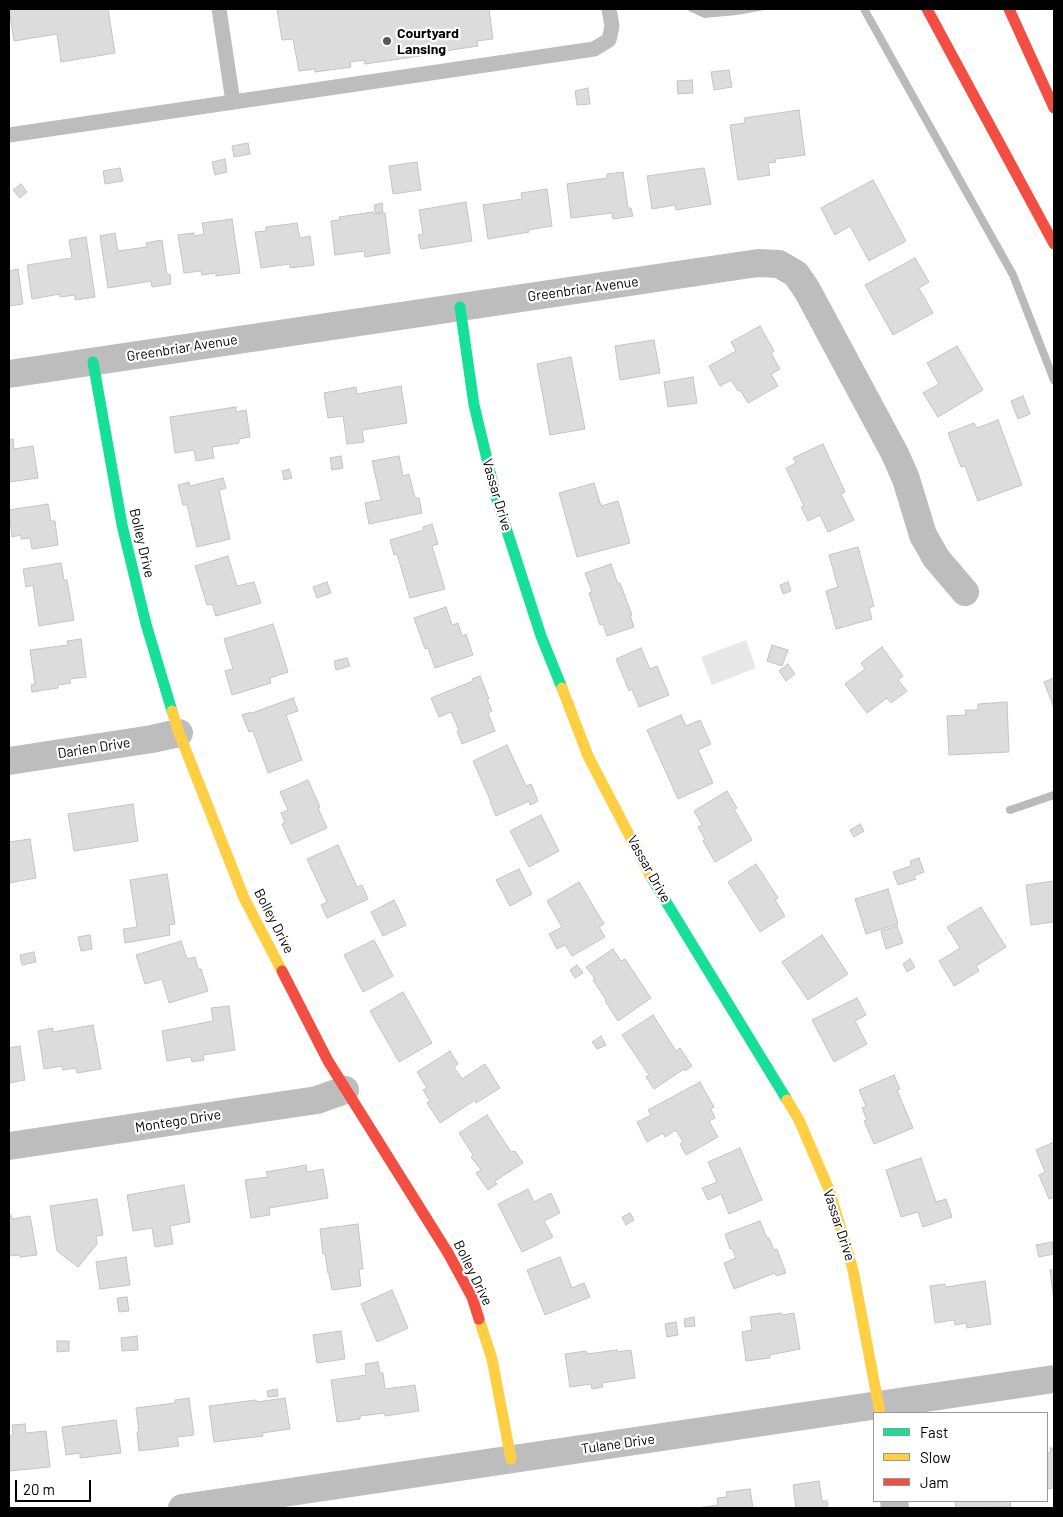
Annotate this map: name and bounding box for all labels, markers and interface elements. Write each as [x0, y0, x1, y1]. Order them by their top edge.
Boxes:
place label: Courtyard Lansing [397, 25, 459, 58]
marker: Courtyard Lansing [381, 35, 393, 47]
street label: Greenbriar Avenue [526, 273, 640, 305]
street label: Greenbriar Avenue [125, 331, 239, 365]
street label: Vassar Drive [479, 457, 515, 533]
street label: Bolley Drive [126, 507, 158, 579]
street label: Darien Drive [56, 734, 132, 762]
street label: Vassar Drive [624, 832, 674, 906]
street label: Bolley Drive [250, 886, 298, 956]
street label: Montego Drive [134, 1106, 222, 1136]
street label: Vassar Drive [820, 1187, 858, 1263]
street label: Bolley Drive [450, 1238, 496, 1308]
legend [873, 1412, 1048, 1502]
text: Fast [920, 1423, 948, 1441]
street label: Tulane Drive [580, 1431, 656, 1457]
text: Slow [920, 1448, 951, 1466]
scale bar [18, 1470, 94, 1502]
text: Jam [920, 1473, 949, 1491]
text: 20 m [23, 1480, 55, 1498]

